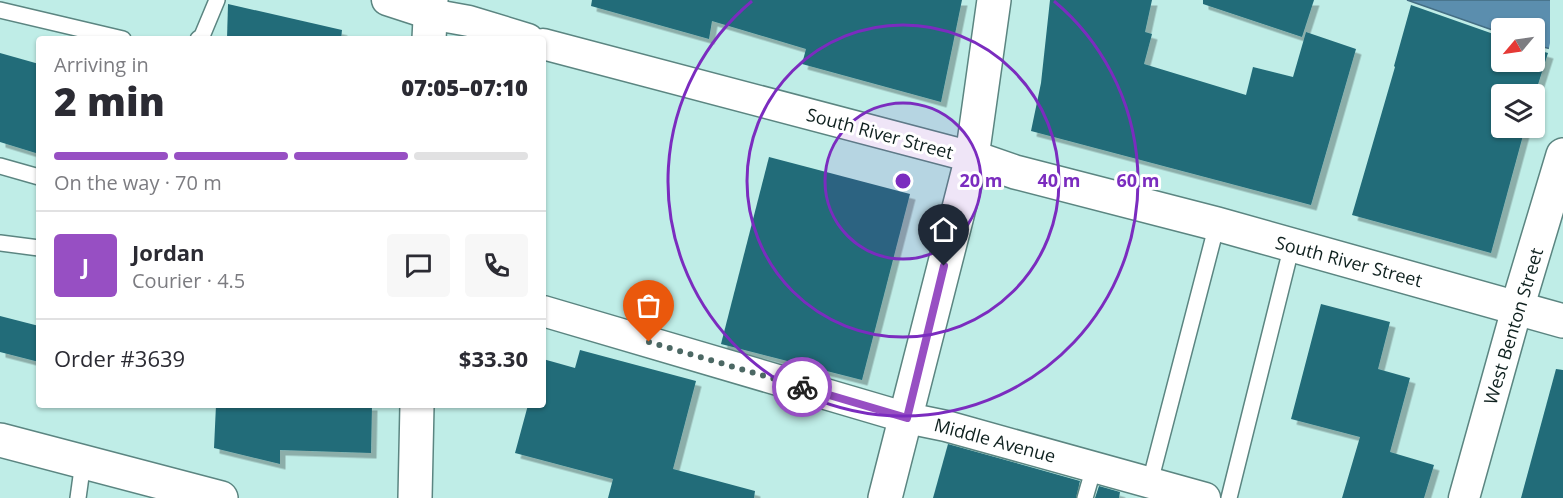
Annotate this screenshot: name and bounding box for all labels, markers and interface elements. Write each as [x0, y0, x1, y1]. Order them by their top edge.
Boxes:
north arrow [1491, 18, 1545, 72]
map controls [1491, 18, 1545, 138]
text: Arriving in [54, 51, 149, 78]
text: 07:05–07:10 [401, 72, 528, 102]
text: 2 min [54, 74, 165, 127]
button: layers [1491, 84, 1545, 138]
street label: South River Street [804, 102, 956, 164]
text: 20 m [960, 168, 1002, 192]
text: 40 m [1038, 168, 1080, 192]
text: 60 m [1117, 168, 1159, 192]
text: On the way · 70 m [54, 169, 222, 196]
centre of rings [893, 171, 913, 191]
pin [918, 204, 969, 266]
icon: home [927, 213, 960, 246]
street label: South River Street [1273, 230, 1425, 292]
button: chat [387, 234, 450, 297]
button: phone [465, 234, 528, 297]
text: Jordan [132, 237, 205, 267]
street label: West Benton Street [1478, 245, 1548, 407]
text: J [82, 250, 89, 280]
text: Courier · 4.5 [132, 267, 245, 294]
pin [623, 280, 674, 342]
icon: bag [632, 289, 665, 322]
text: Order #3639 [54, 343, 185, 373]
text: $33.30 [459, 343, 528, 373]
courier [772, 357, 832, 417]
icon: bike [786, 371, 819, 404]
street label: Middle Avenue [932, 412, 1058, 468]

